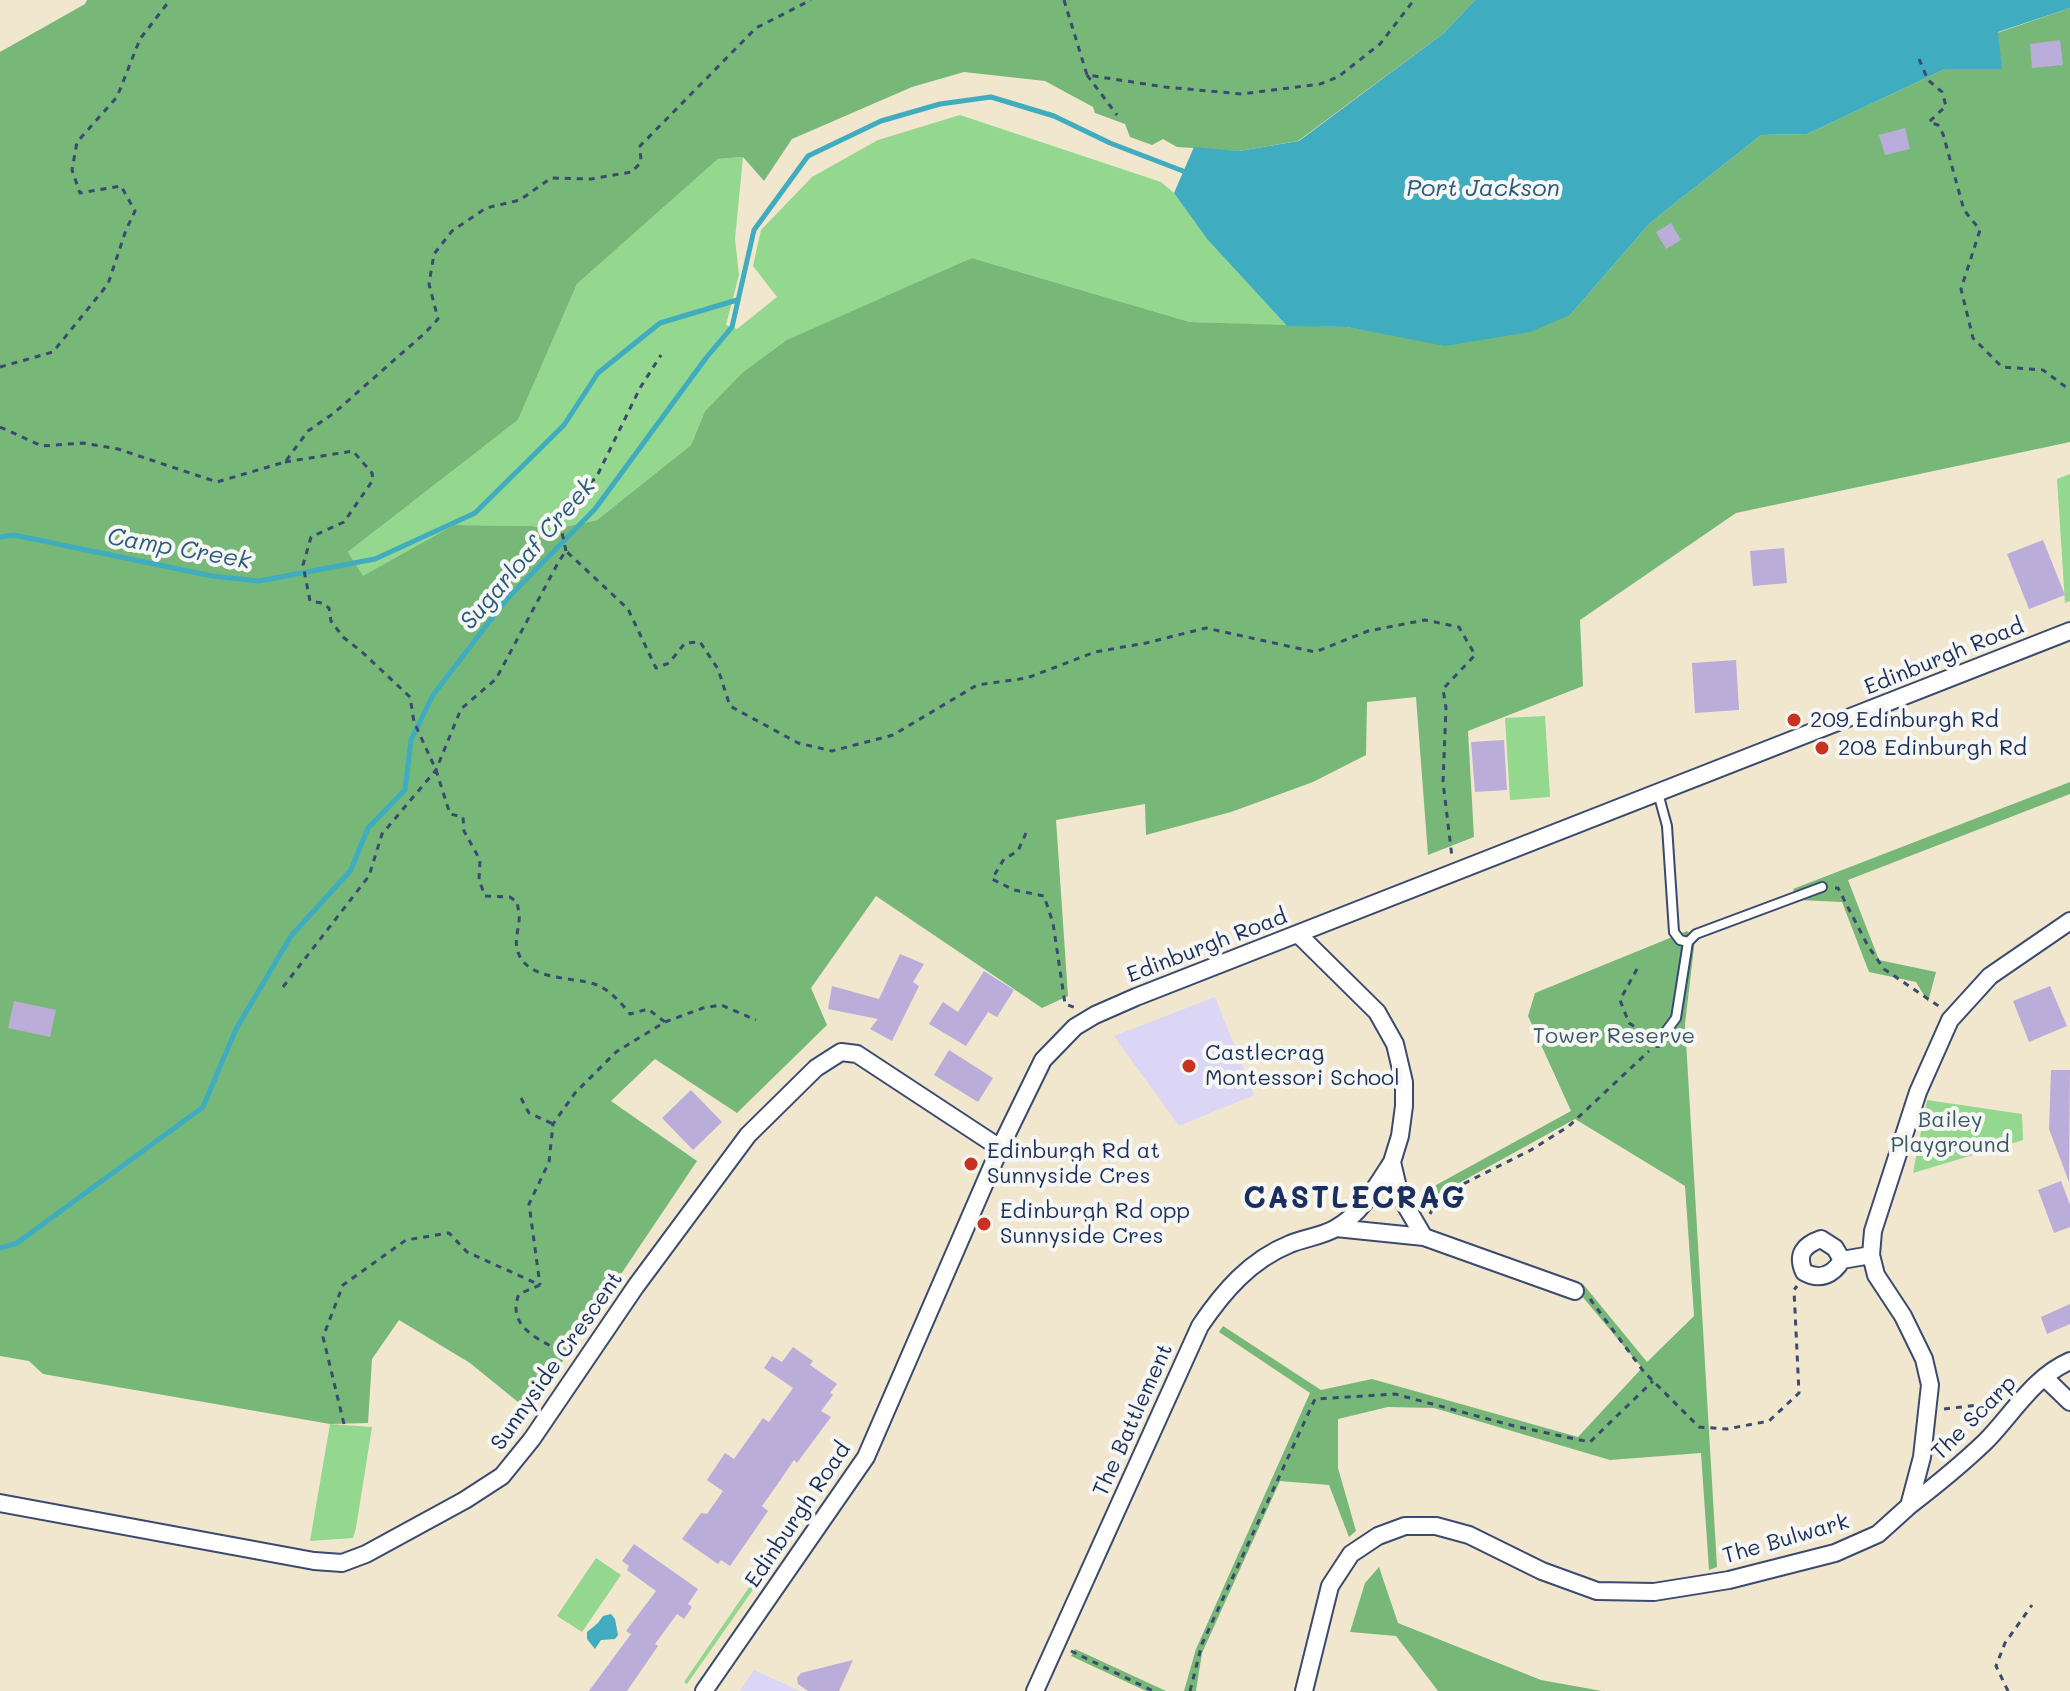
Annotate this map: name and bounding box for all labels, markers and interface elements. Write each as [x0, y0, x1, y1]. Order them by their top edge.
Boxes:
water label: Port Jackson [1406, 175, 1560, 203]
water label: Sugarloaf Creek [454, 472, 602, 636]
water label: Camp Creek [105, 522, 253, 576]
street label: Edinburgh Road [1860, 613, 2028, 701]
place label: 209 Edinburgh Rd [1810, 707, 1999, 733]
marker: 209 Edinburgh Rd [1785, 711, 1803, 729]
place label: 208 Edinburgh Rd [1838, 735, 2027, 761]
marker: 208 Edinburgh Rd [1813, 739, 1831, 757]
street label: Edinburgh Road [1123, 903, 1291, 989]
park label: Tower Reserve [1533, 1023, 1695, 1049]
place label: Castlecrag Montessori School [1205, 1040, 1400, 1092]
marker: Castlecrag Montessori School [1180, 1057, 1198, 1075]
park label: Bailey Playground [1890, 1107, 2010, 1158]
place label: Edinburgh Rd at Sunnyside Cres [987, 1138, 1160, 1190]
marker: Edinburgh Rd at Sunnyside Cres [962, 1155, 980, 1173]
district label: CASTLECRAG [1243, 1181, 1467, 1217]
place label: Edinburgh Rd opp Sunnyside Cres [1000, 1198, 1190, 1250]
marker: Edinburgh Rd opp Sunnyside Cres [975, 1215, 993, 1233]
street label: Sunnyside Crescent [485, 1267, 629, 1455]
street label: The Battlement [1088, 1340, 1178, 1500]
street label: The Scarp [1926, 1370, 2022, 1466]
street label: Edinburgh Road [740, 1437, 856, 1593]
street label: The Bulwark [1720, 1508, 1852, 1570]

